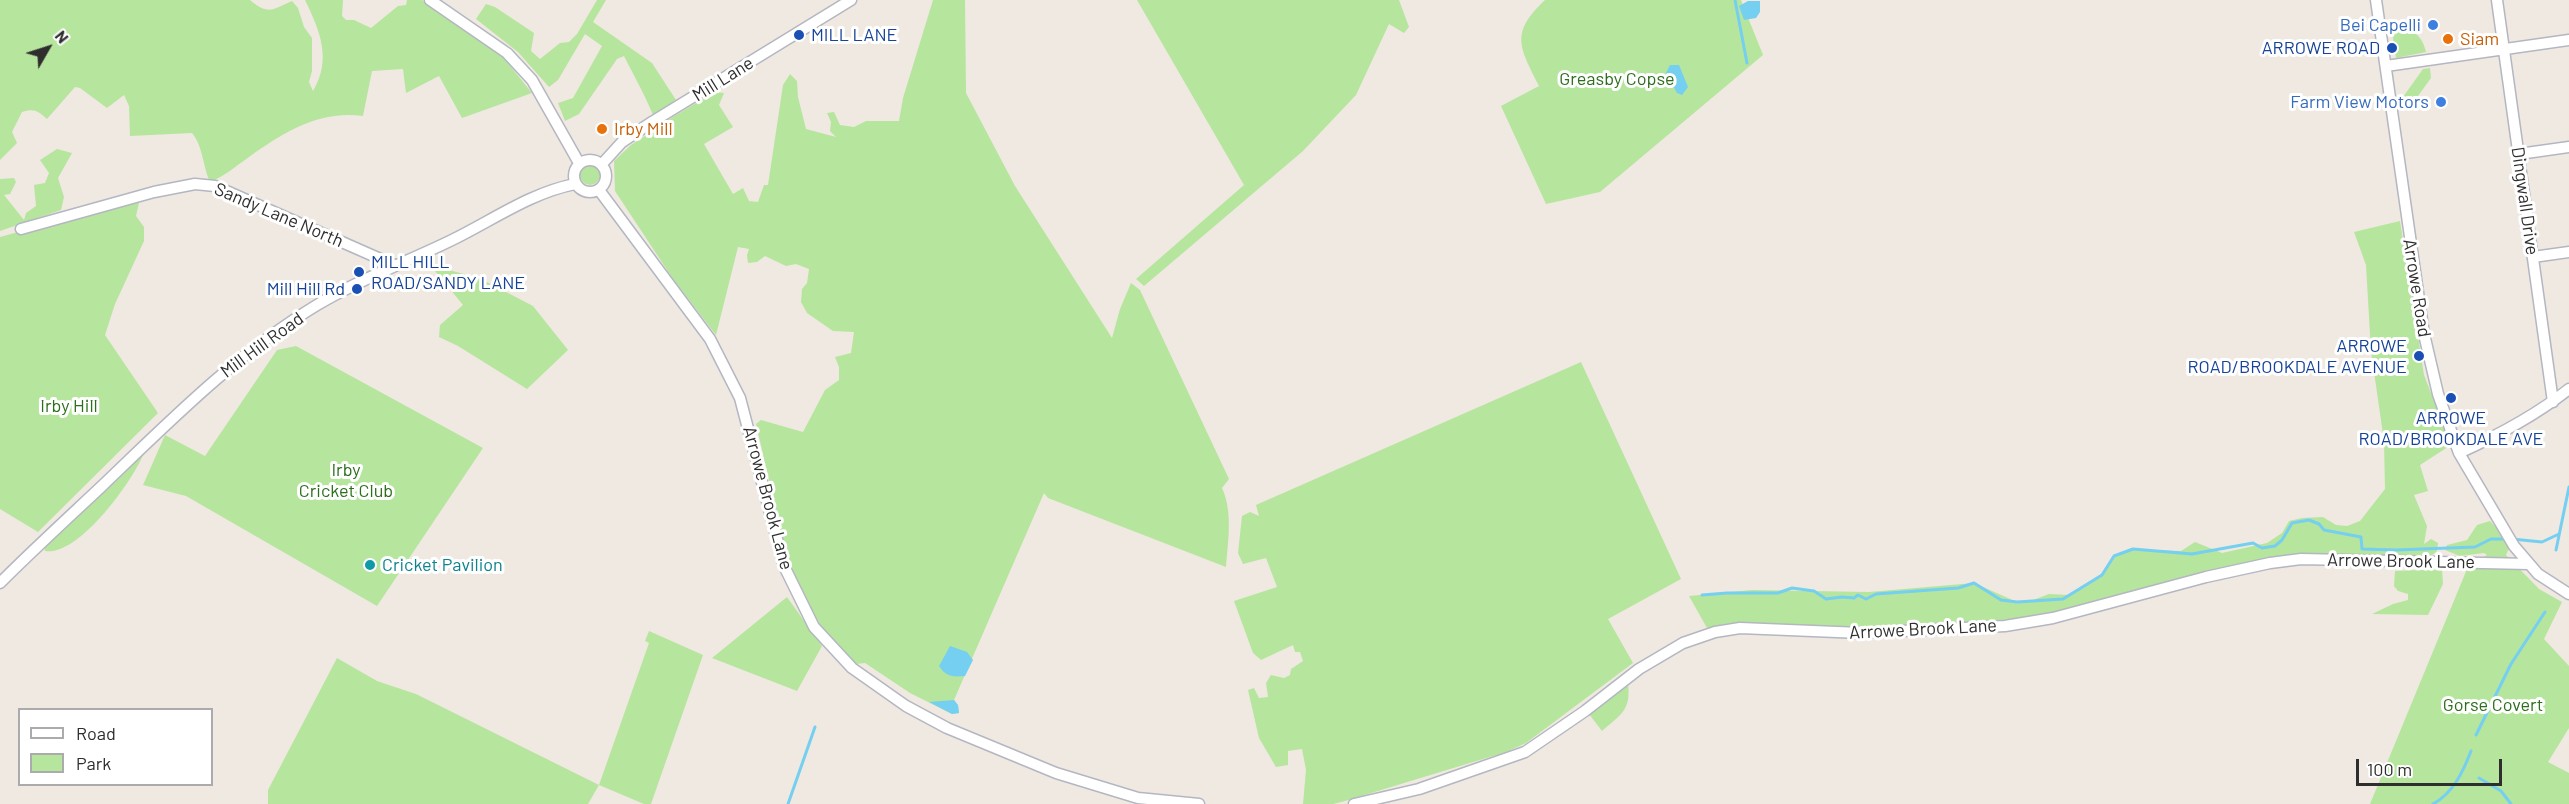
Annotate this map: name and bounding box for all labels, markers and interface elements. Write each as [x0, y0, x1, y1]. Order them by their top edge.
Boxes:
place label: Bei Capelli [2340, 14, 2421, 36]
north arrow [18, 18, 78, 78]
marker: Bei Capelli [2426, 18, 2440, 32]
place label: MILL LANE [811, 24, 897, 46]
text: N [52, 26, 73, 46]
marker: MILL LANE [792, 28, 806, 42]
place label: Siam [2460, 28, 2499, 50]
marker: Siam [2441, 32, 2455, 46]
place label: ARROWE ROAD [2262, 37, 2380, 59]
marker: ARROWE ROAD [2385, 41, 2399, 55]
street label: Mill Lane [688, 52, 758, 106]
park label: Greasby Copse [1559, 68, 1675, 90]
place label: Farm View Motors [2290, 91, 2429, 113]
marker: Farm View Motors [2434, 95, 2448, 109]
place label: Irby Mill [614, 118, 673, 140]
marker: Irby Mill [595, 122, 609, 136]
street label: Dingwall Drive [2507, 146, 2543, 256]
street label: Sandy Lane North [211, 178, 347, 252]
street label: Arrowe Road [2399, 237, 2435, 339]
place label: MILL HILL ROAD/SANDY LANE [371, 251, 525, 294]
marker: MILL HILL ROAD/SANDY LANE [352, 265, 366, 279]
place label: Mill Hill Rd [267, 278, 345, 300]
marker: Mill Hill Rd [350, 282, 364, 296]
street label: Mill Hill Road [216, 308, 308, 382]
place label: ARROWE ROAD/BROOKDALE AVENUE [2187, 335, 2407, 378]
marker: ARROWE ROAD/BROOKDALE AVENUE [2412, 349, 2426, 363]
marker: ARROWE ROAD/BROOKDALE AVE [2444, 391, 2458, 405]
park label: Irby Hill [40, 395, 98, 417]
place label: ARROWE ROAD/BROOKDALE AVE [2359, 407, 2543, 450]
street label: Arrowe Brook Lane [738, 424, 798, 572]
park label: Irby Cricket Club [299, 459, 393, 502]
street label: Arrowe Brook Lane [2327, 549, 2475, 573]
place label: Cricket Pavilion [382, 554, 503, 576]
marker: Cricket Pavilion [363, 558, 377, 572]
street label: Arrowe Brook Lane [1849, 614, 1997, 644]
park label: Gorse Covert [2443, 694, 2543, 716]
legend [18, 708, 213, 786]
text: Road [76, 722, 116, 744]
scale bar [2359, 747, 2504, 785]
text: Park [76, 752, 111, 774]
text: 100 m [2367, 758, 2412, 780]

